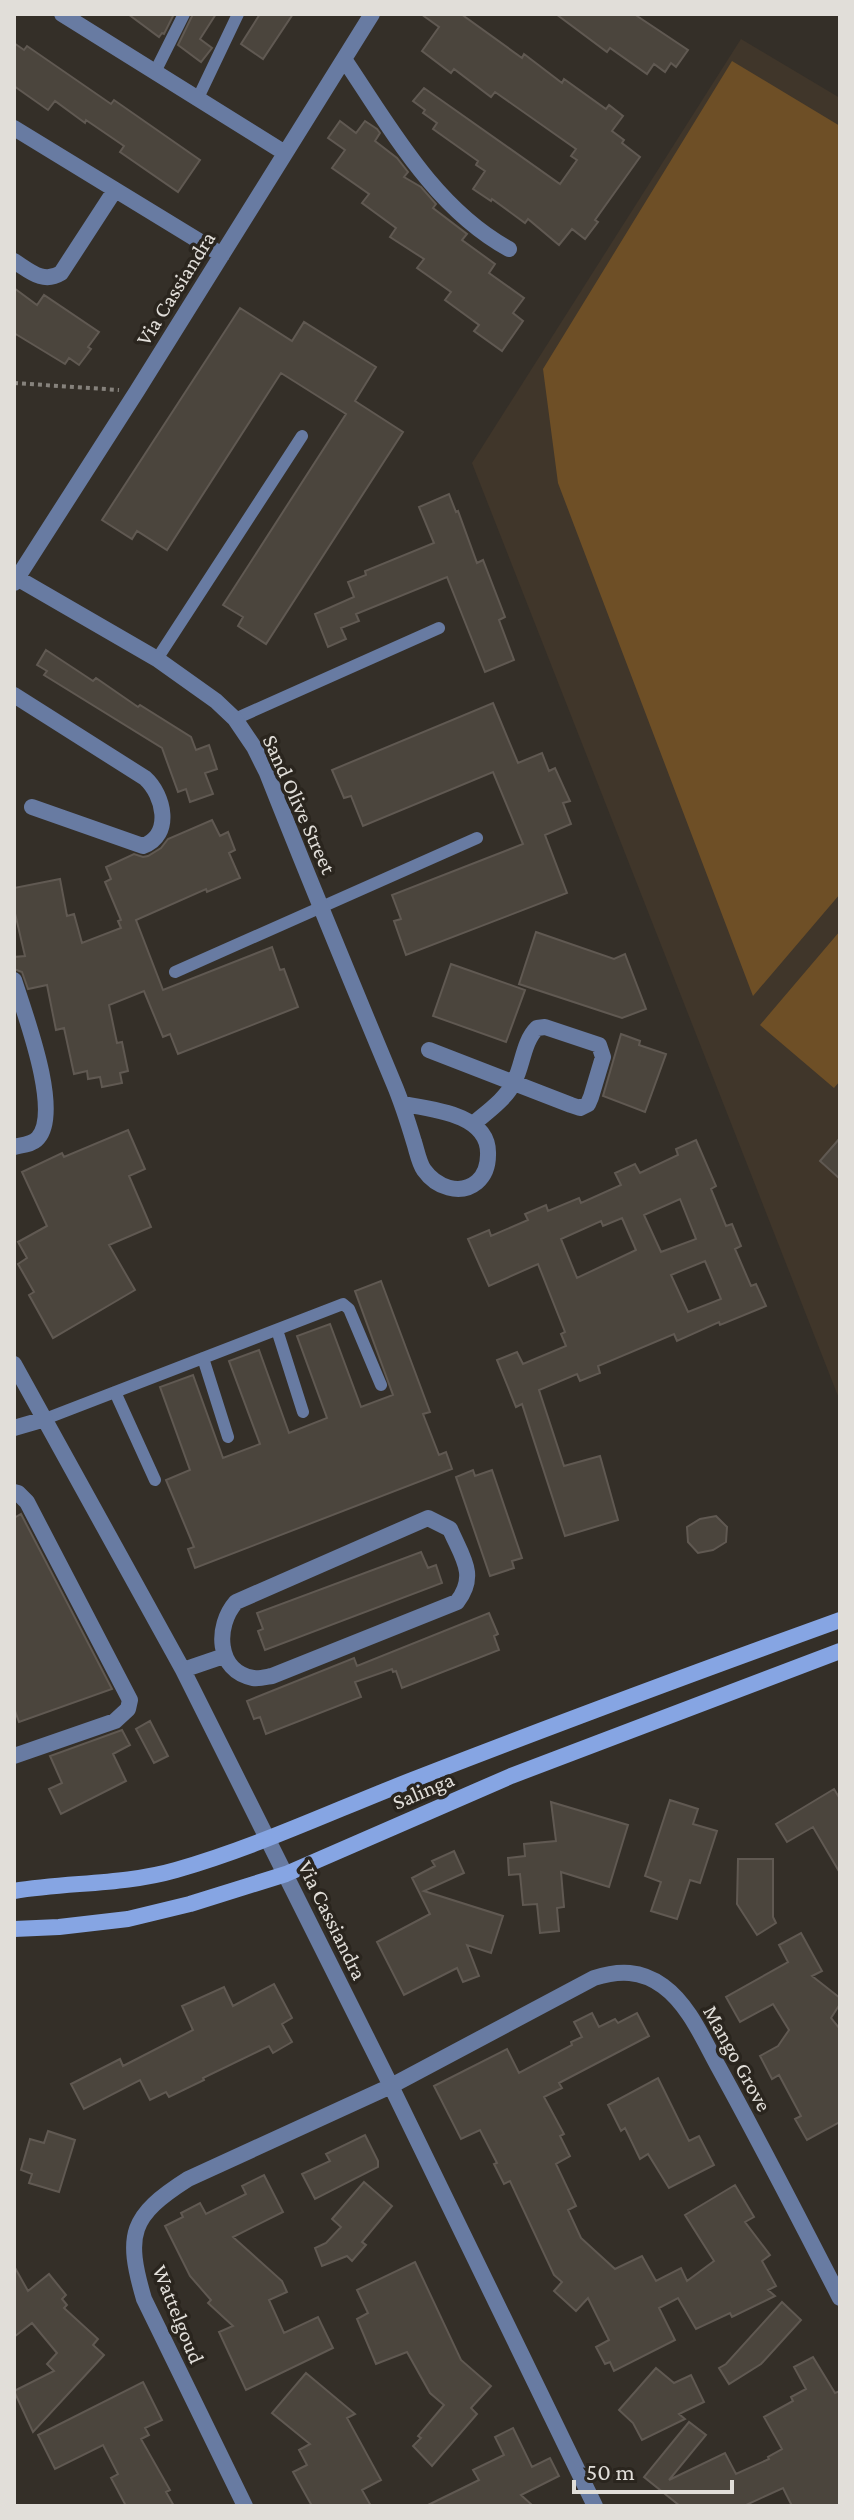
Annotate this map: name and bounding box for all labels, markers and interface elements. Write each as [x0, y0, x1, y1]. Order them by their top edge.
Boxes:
street label: Via Cassiandra [131, 227, 220, 350]
street label: Sand Olive Street [258, 731, 342, 878]
street label: Salinga [389, 1766, 458, 1815]
street label: Via Cassiandra [293, 1857, 372, 1984]
street label: Mango Grove [698, 2001, 777, 2116]
street label: Wattelgoud [147, 2261, 210, 2367]
scale bar [574, 2444, 732, 2494]
text: 50 m [586, 2458, 635, 2485]

